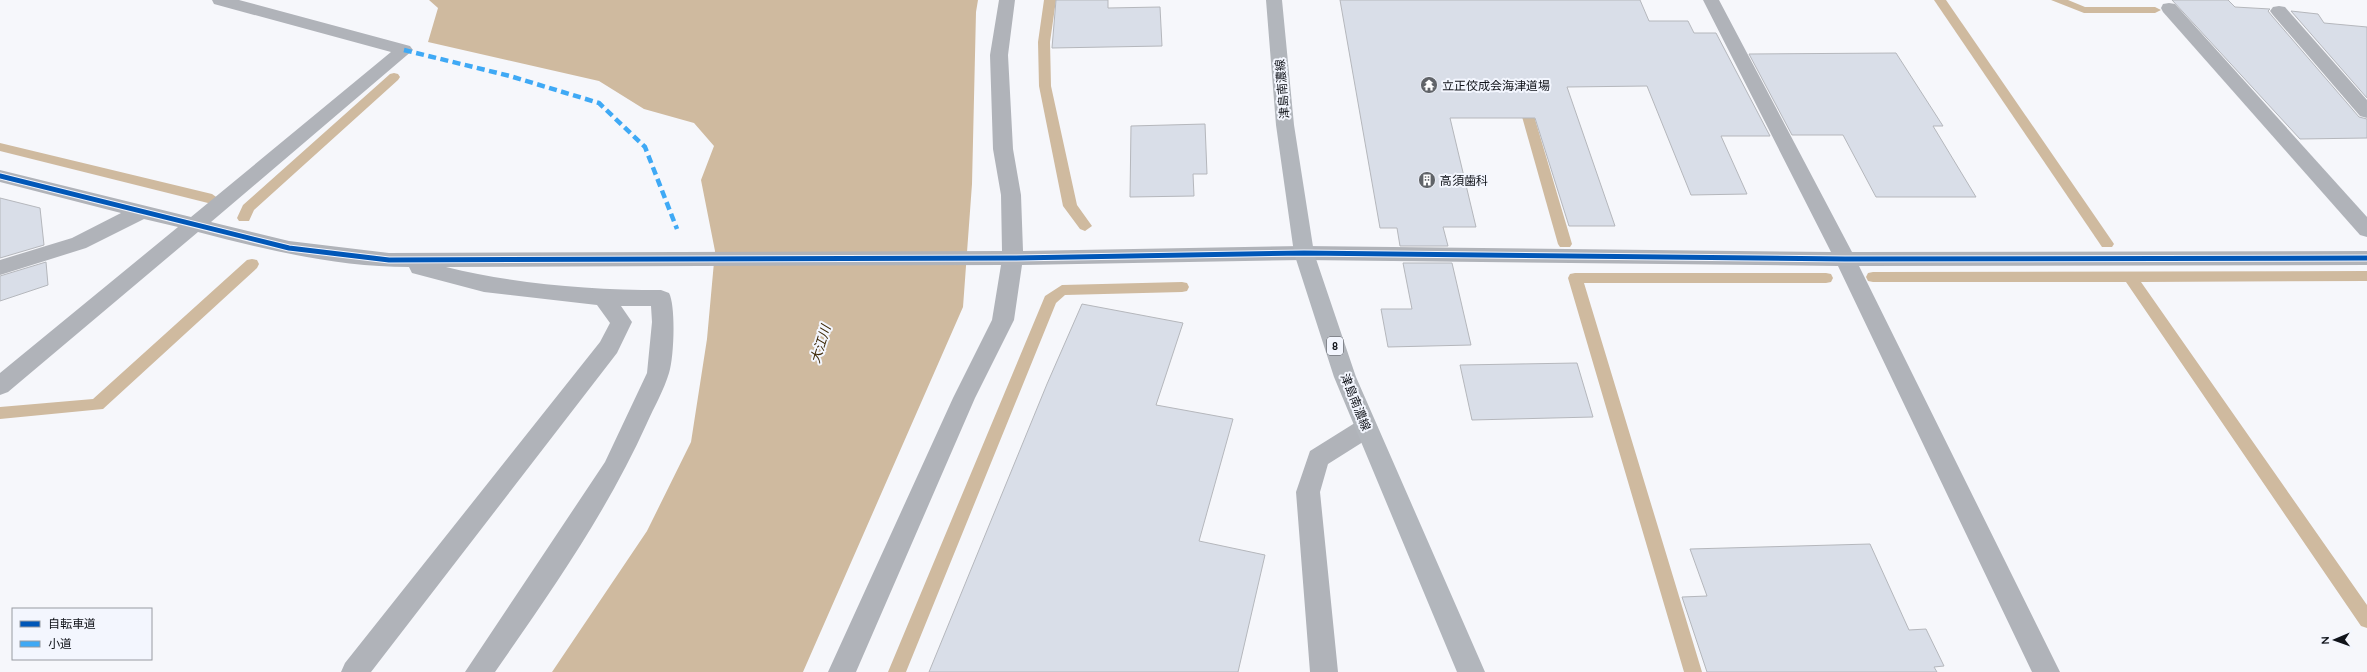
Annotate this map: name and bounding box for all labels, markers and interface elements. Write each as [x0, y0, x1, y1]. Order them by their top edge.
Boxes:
street label: 津島南濃線 [1272, 58, 1292, 120]
temple icon: 立正佼成会海津道場 [1419, 75, 1439, 95]
place label: 立正佼成会海津道場 [1442, 78, 1550, 93]
building icon: 高須歯科 [1417, 170, 1437, 190]
place label: 高須歯科 [1440, 173, 1488, 188]
water label: 大江川 [807, 321, 834, 365]
road number: 8 [1327, 337, 1343, 355]
street label: 津島南濃線 [1338, 371, 1374, 433]
legend [12, 608, 152, 660]
text: 自転車道 [48, 616, 96, 631]
north arrow [2315, 620, 2355, 660]
text: 小道 [48, 636, 72, 651]
text: N [2318, 636, 2332, 645]

